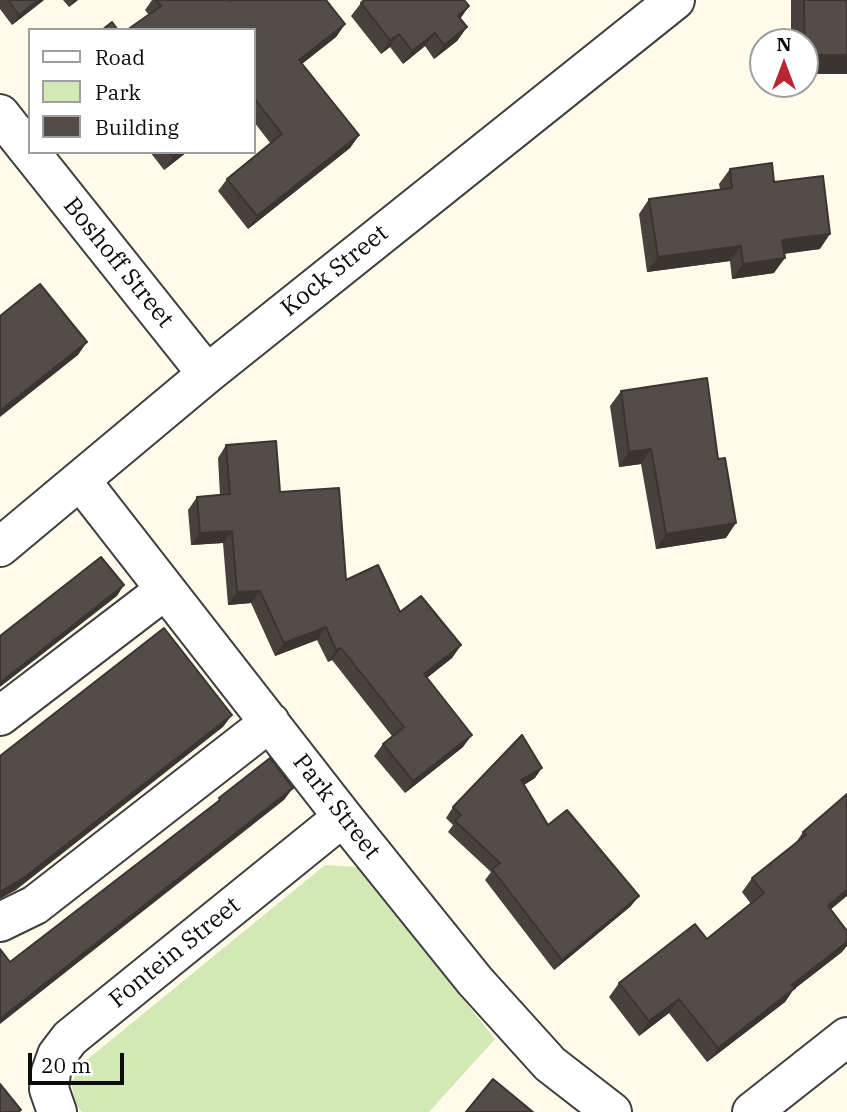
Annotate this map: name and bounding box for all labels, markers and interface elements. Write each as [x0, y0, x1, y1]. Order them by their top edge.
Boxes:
legend [28, 28, 256, 154]
north arrow [749, 28, 819, 98]
text: N [776, 32, 792, 56]
text: Road [95, 43, 145, 71]
text: Park [95, 78, 141, 106]
text: Building [95, 113, 179, 141]
street label: Boshoff Street [57, 192, 179, 334]
street label: Kock Street [276, 219, 394, 323]
street label: Park Street [286, 749, 386, 865]
street label: Fontein Street [104, 891, 246, 1015]
scale bar [32, 1038, 128, 1082]
text: 20 m [41, 1051, 91, 1079]

